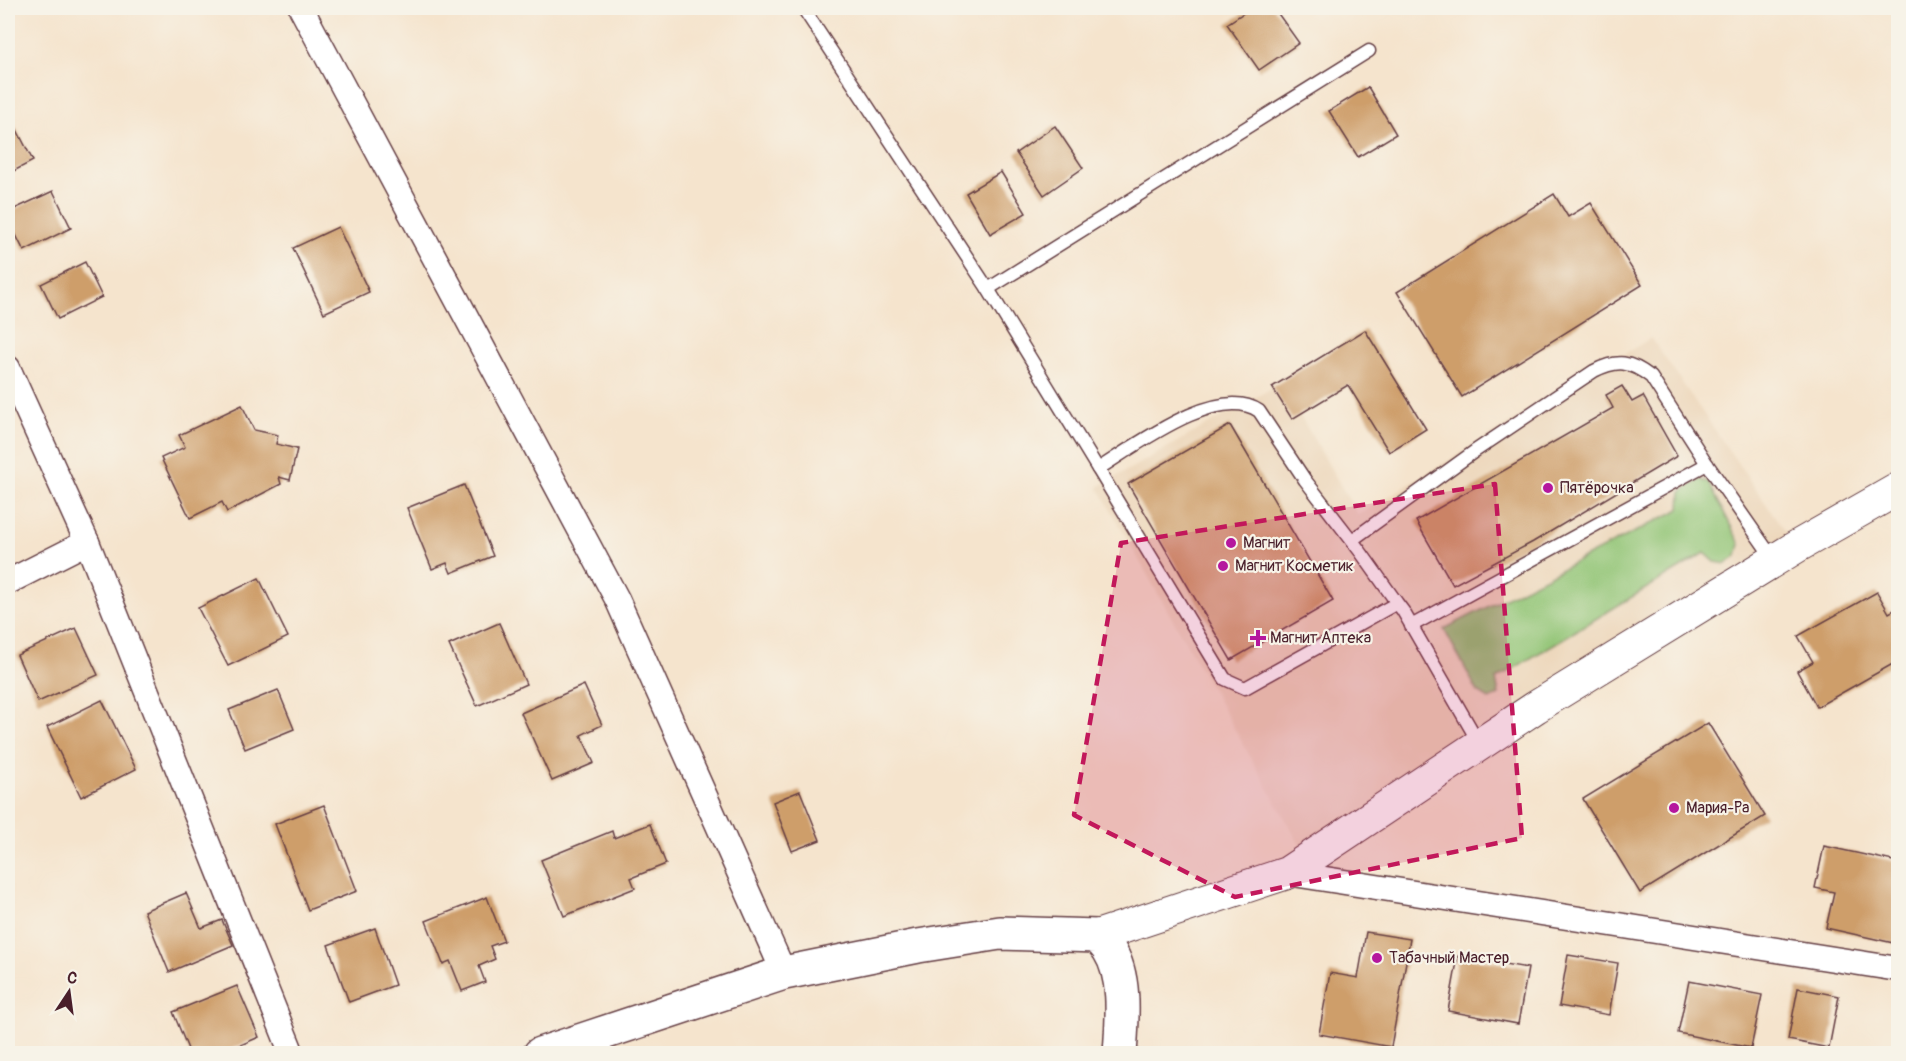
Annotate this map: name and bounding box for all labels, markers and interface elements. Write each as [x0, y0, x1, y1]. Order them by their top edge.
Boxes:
place label: Пятёрочка [1560, 478, 1634, 498]
marker: Пятёрочка [1541, 481, 1555, 495]
place label: Магнит [1243, 533, 1291, 553]
marker: Магнит [1224, 536, 1238, 550]
place label: Магнит Косметик [1235, 556, 1354, 576]
marker: Магнит Косметик [1216, 559, 1230, 573]
place label: Магнит Аптека [1270, 628, 1371, 648]
marker: Магнит Аптека [1251, 631, 1265, 645]
place label: Мария-Ра [1686, 798, 1749, 818]
marker: Мария-Ра [1667, 801, 1681, 815]
place label: Табачный Мастер [1389, 948, 1509, 968]
marker: Табачный Мастер [1370, 951, 1384, 965]
north arrow [39, 962, 99, 1022]
text: С [65, 968, 79, 989]

